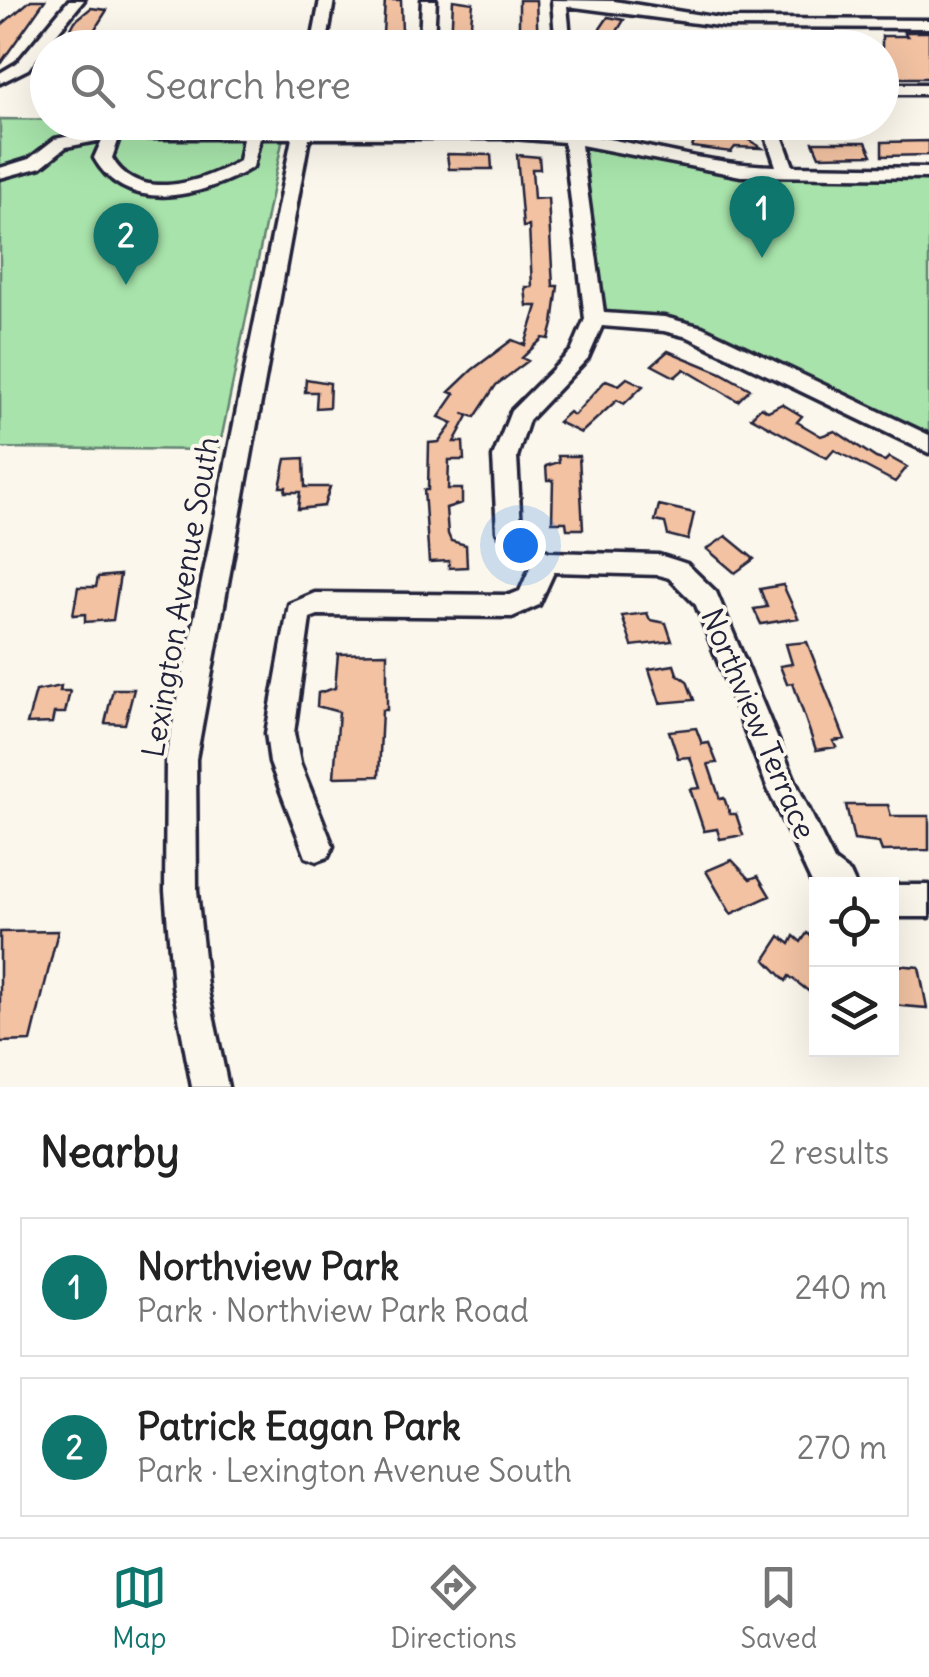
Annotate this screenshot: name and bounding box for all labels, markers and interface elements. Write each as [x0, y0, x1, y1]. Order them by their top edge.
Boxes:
search box [30, 30, 899, 140]
icon: search [65, 58, 120, 113]
text: Search here [145, 62, 351, 109]
pin: 1 [730, 176, 794, 258]
pin: 2 [94, 202, 158, 285]
street label: Lexington Avenue South [133, 434, 227, 760]
your location [495, 520, 546, 571]
street label: Northview Terrace [693, 603, 825, 845]
map controls [809, 877, 899, 1057]
button: locate [809, 877, 899, 967]
button: layers [809, 967, 899, 1057]
text: Nearby [40, 1126, 179, 1178]
text: 2 results [769, 1132, 889, 1173]
text: Northview Park [137, 1243, 399, 1290]
text: 1 [68, 1267, 81, 1308]
text: 240 m [795, 1267, 887, 1308]
text: Park · Northview Park Road [137, 1290, 529, 1331]
text: Patrick Eagan Park [137, 1403, 461, 1450]
text: 2 [66, 1427, 83, 1468]
text: 270 m [797, 1427, 887, 1468]
text: Park · Lexington Avenue South [137, 1450, 572, 1491]
tab: Map [112, 1560, 167, 1656]
tab: Directions [390, 1560, 517, 1656]
tab: Saved [740, 1560, 817, 1656]

